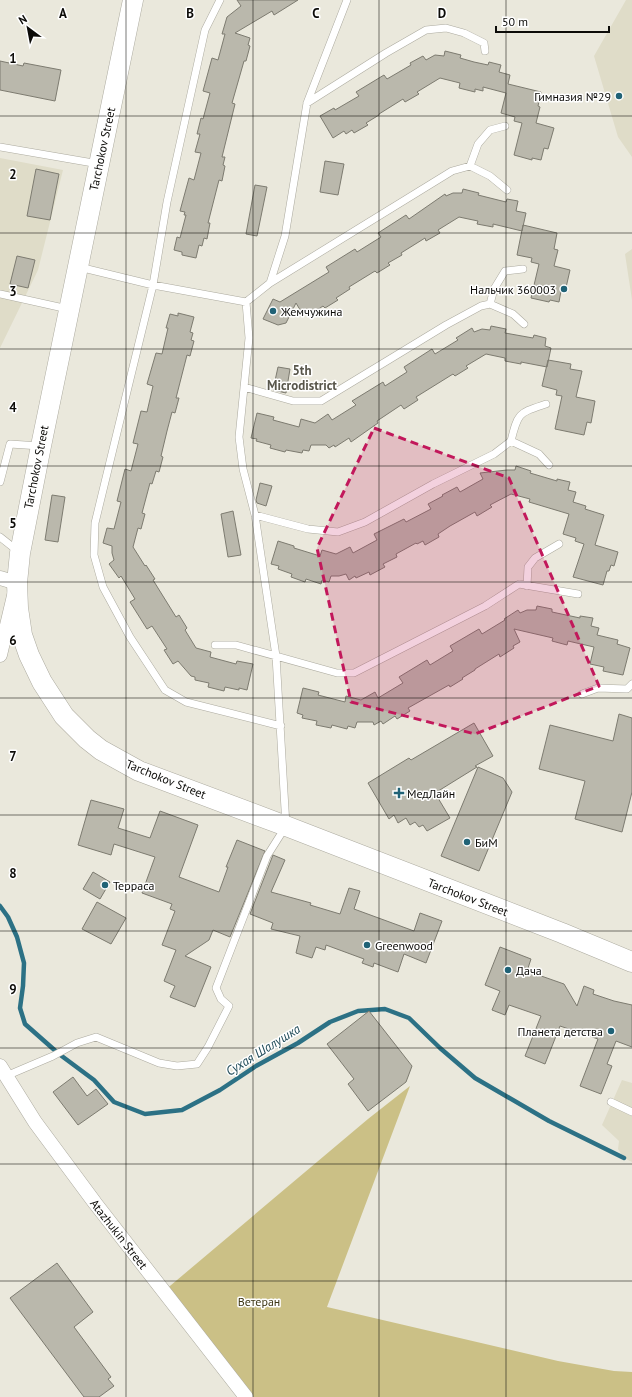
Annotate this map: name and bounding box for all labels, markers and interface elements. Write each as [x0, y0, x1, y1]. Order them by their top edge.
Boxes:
text: A [59, 5, 67, 22]
text: B [186, 5, 194, 22]
text: C [312, 5, 320, 22]
text: D [438, 5, 446, 22]
north arrow [8, 8, 48, 48]
scale bar [496, 8, 609, 34]
text: N [16, 12, 29, 27]
text: 50 m [502, 14, 528, 29]
text: 1 [9, 50, 17, 67]
place label: Гимназия №29 [534, 89, 611, 104]
marker: Гимназия №29 [614, 91, 624, 101]
street label: Tarchokov Street [86, 106, 118, 192]
text: 2 [9, 166, 17, 183]
place label: Нальчик 360003 [470, 282, 556, 297]
text: 3 [9, 283, 17, 300]
marker: Нальчик 360003 [559, 284, 569, 294]
place label: Жемчужина [280, 304, 343, 319]
marker: Жемчужина [268, 306, 278, 316]
district label: 5th Microdistrict [267, 362, 337, 394]
text: 4 [9, 399, 17, 416]
street label: Tarchokov Street [21, 424, 51, 510]
text: 5 [9, 515, 17, 532]
text: 6 [9, 632, 17, 649]
text: 7 [9, 748, 17, 765]
street label: Tarchokov Street [124, 756, 208, 802]
place label: МедЛайн [407, 786, 455, 801]
marker: МедЛайн [394, 788, 404, 798]
place label: БиМ [475, 835, 498, 850]
marker: БиМ [462, 837, 472, 847]
text: 8 [9, 865, 17, 882]
street label: Tarchokov Street [426, 875, 510, 919]
place label: Терраса [113, 878, 155, 893]
marker: Терраса [100, 880, 110, 890]
place label: Greenwood [375, 938, 433, 953]
marker: Greenwood [362, 940, 372, 950]
place label: Дача [516, 963, 542, 978]
marker: Дача [503, 965, 513, 975]
text: 9 [9, 981, 17, 998]
water label: Сухая Шалушка [223, 1020, 304, 1080]
place label: Планета детства [517, 1024, 603, 1039]
marker: Планета детства [606, 1026, 616, 1036]
street label: Atazhukin Street [87, 1196, 151, 1272]
park label: Ветеран [238, 1294, 280, 1309]

